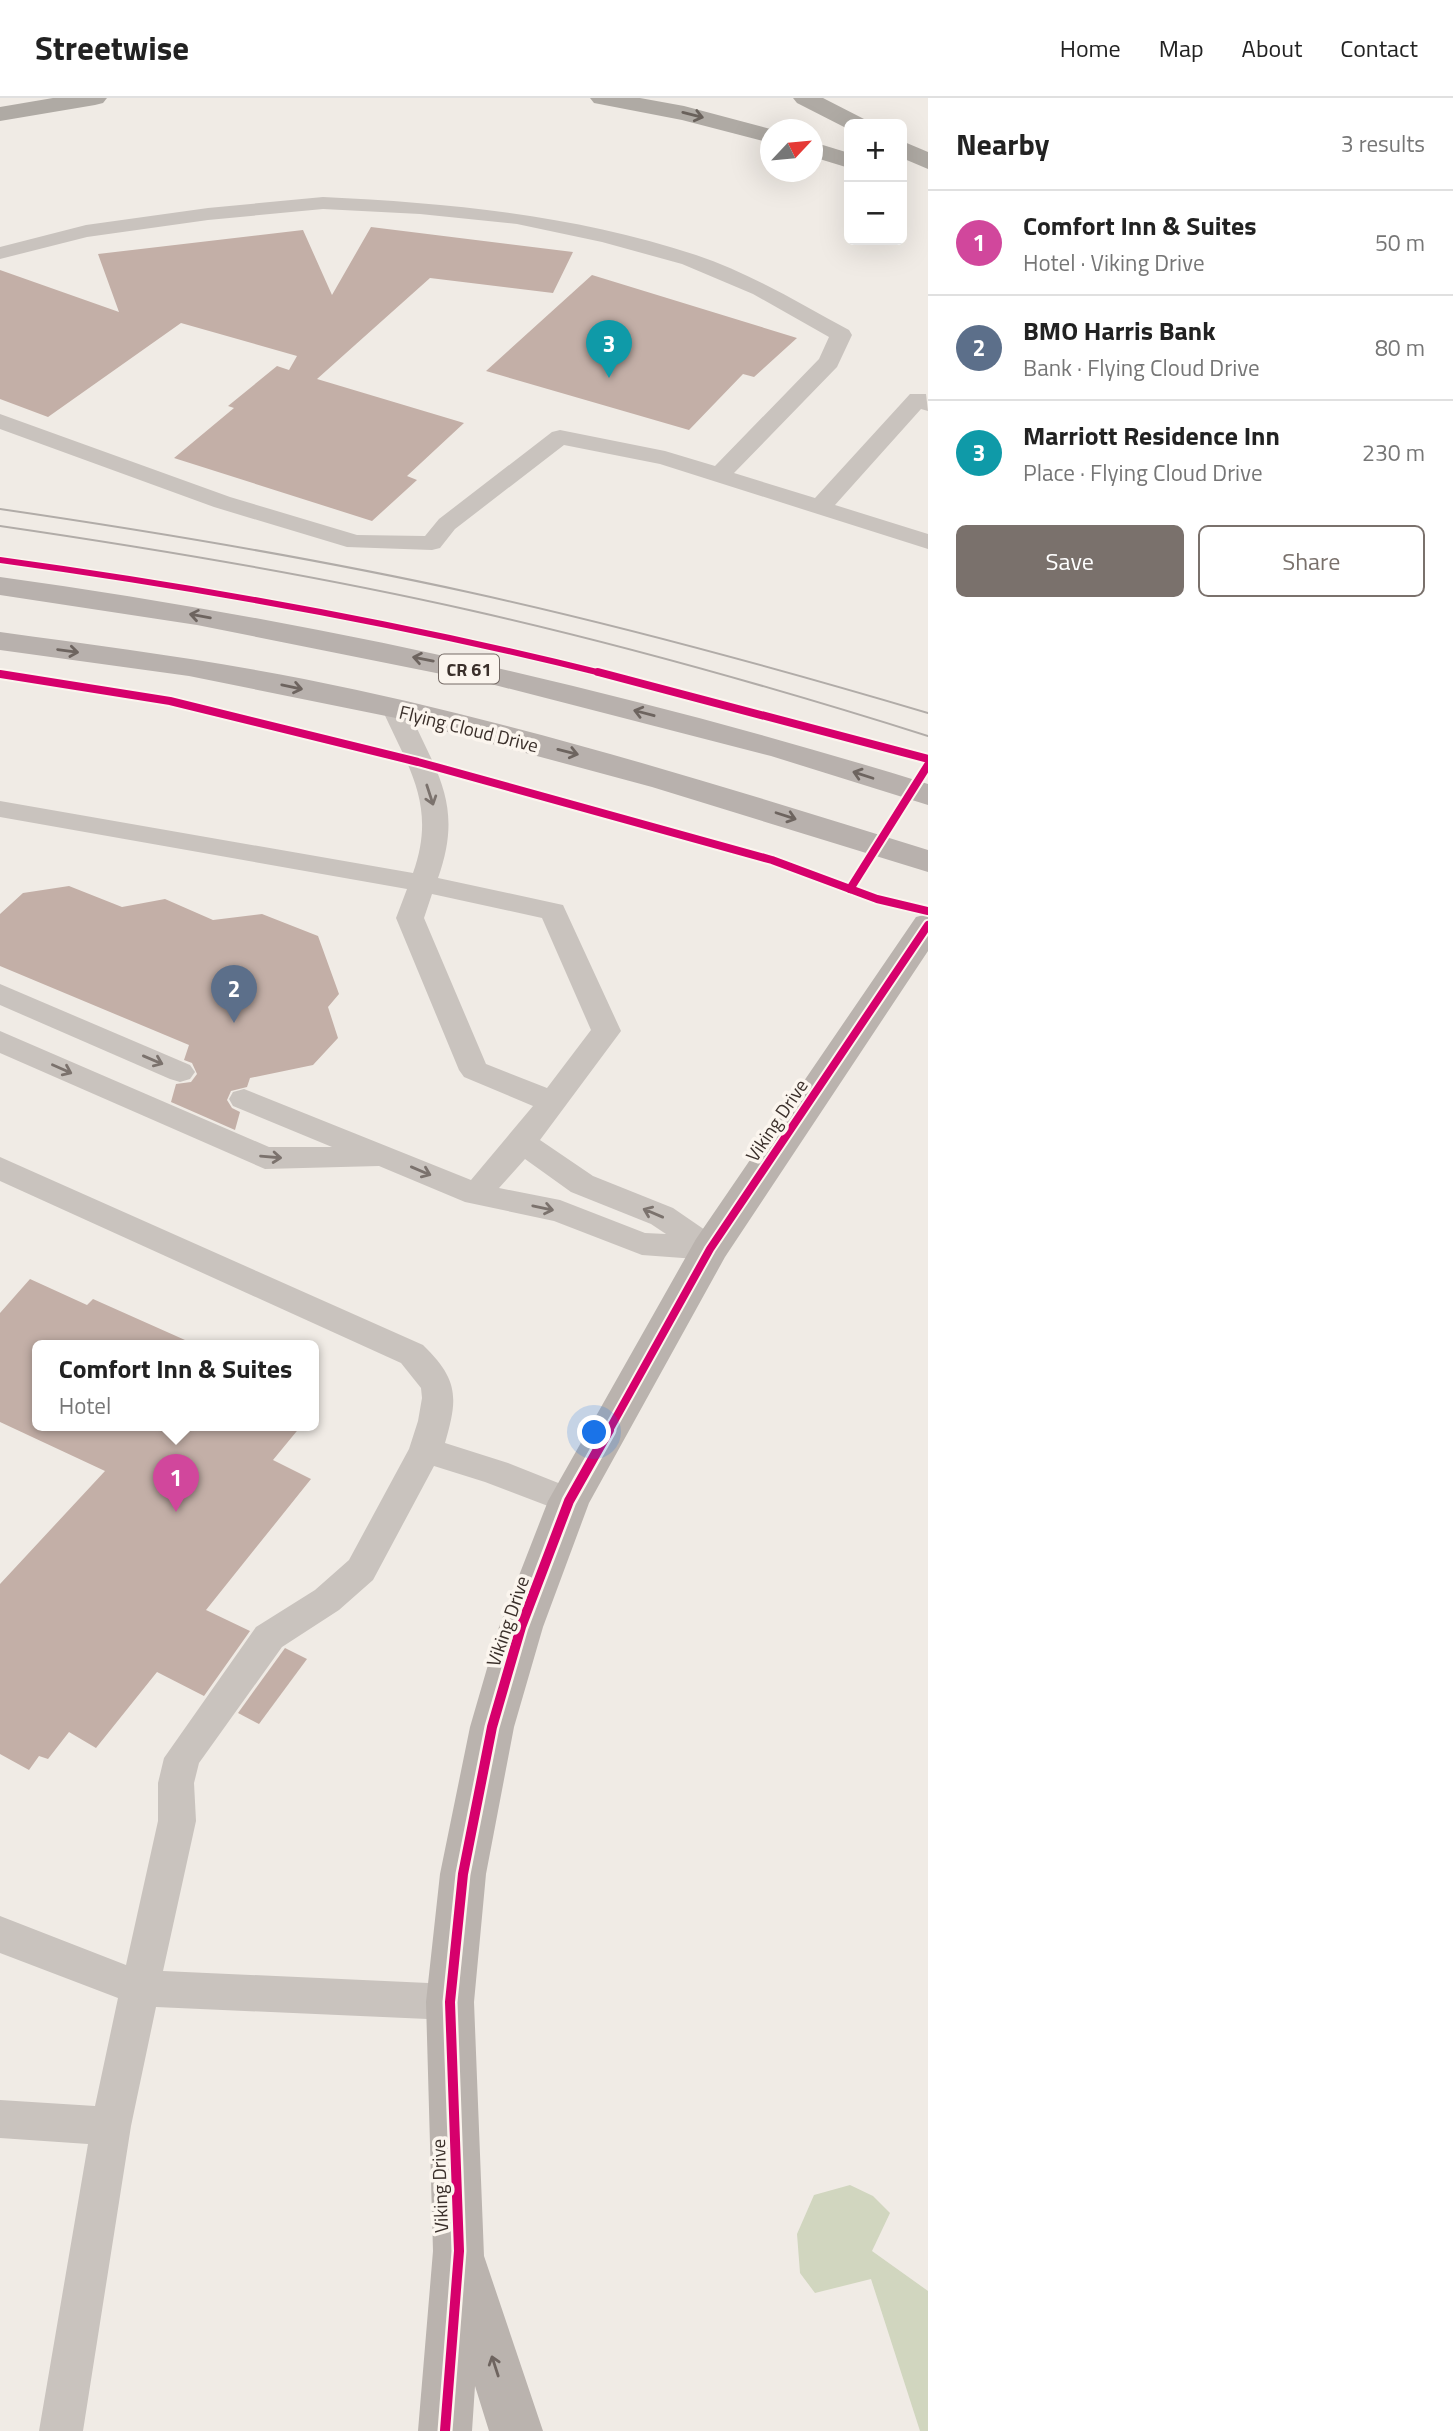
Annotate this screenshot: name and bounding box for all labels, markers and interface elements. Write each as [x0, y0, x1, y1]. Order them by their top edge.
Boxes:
text: Streetwise [35, 23, 189, 73]
text: Home [1060, 30, 1121, 66]
text: Map [1159, 30, 1204, 66]
text: About [1242, 30, 1302, 66]
text: Contact [1340, 30, 1418, 66]
one-way arrow [681, 109, 703, 122]
north arrow [760, 119, 823, 182]
map controls [844, 119, 907, 245]
button: + [844, 119, 907, 182]
text: Nearby [956, 121, 1049, 167]
text: 3 results [1341, 126, 1425, 161]
button: − [844, 182, 907, 245]
text: Comfort Inn & Suites [1023, 206, 1257, 245]
text: 1 [973, 225, 985, 260]
text: 50 m [1375, 225, 1425, 260]
text: Hotel · Viking Drive [1023, 245, 1205, 280]
text: BMO Harris Bank [1023, 311, 1216, 350]
pin: 3 [586, 320, 632, 378]
text: 2 [973, 330, 985, 365]
text: 80 m [1375, 330, 1425, 365]
text: Bank · Flying Cloud Drive [1023, 350, 1260, 385]
text: Marriott Residence Inn [1023, 416, 1280, 455]
text: 3 [973, 435, 985, 470]
text: 230 m [1362, 435, 1425, 470]
text: Place · Flying Cloud Drive [1023, 455, 1263, 490]
button: Save [956, 525, 1184, 597]
button: Share [1198, 525, 1425, 597]
one-way arrow [189, 609, 212, 622]
one-way arrow [56, 644, 78, 657]
one-way arrow [412, 651, 435, 665]
road number: CR 61 [439, 654, 499, 684]
one-way arrow [280, 681, 303, 695]
street label: Flying Cloud Drive [396, 697, 542, 759]
one-way arrow [633, 706, 656, 719]
one-way arrow [556, 746, 579, 759]
one-way arrow [852, 767, 874, 780]
one-way arrow [424, 784, 437, 806]
one-way arrow [775, 810, 797, 823]
pin: 2 [211, 965, 257, 1023]
one-way arrow [142, 1054, 163, 1067]
one-way arrow [51, 1063, 73, 1076]
street label: Viking Drive [738, 1073, 814, 1167]
one-way arrow [259, 1151, 282, 1164]
one-way arrow [409, 1165, 431, 1178]
one-way arrow [531, 1201, 554, 1215]
one-way arrow [643, 1205, 664, 1218]
popup [32, 1340, 319, 1431]
text: Comfort Inn & Suites [59, 1349, 292, 1388]
text: Hotel [59, 1388, 111, 1423]
your location [577, 1415, 611, 1449]
pin: 1 [153, 1454, 199, 1512]
street label: Viking Drive [478, 1572, 536, 1670]
street label: Viking Drive [423, 2138, 455, 2234]
one-way arrow [488, 2355, 501, 2377]

